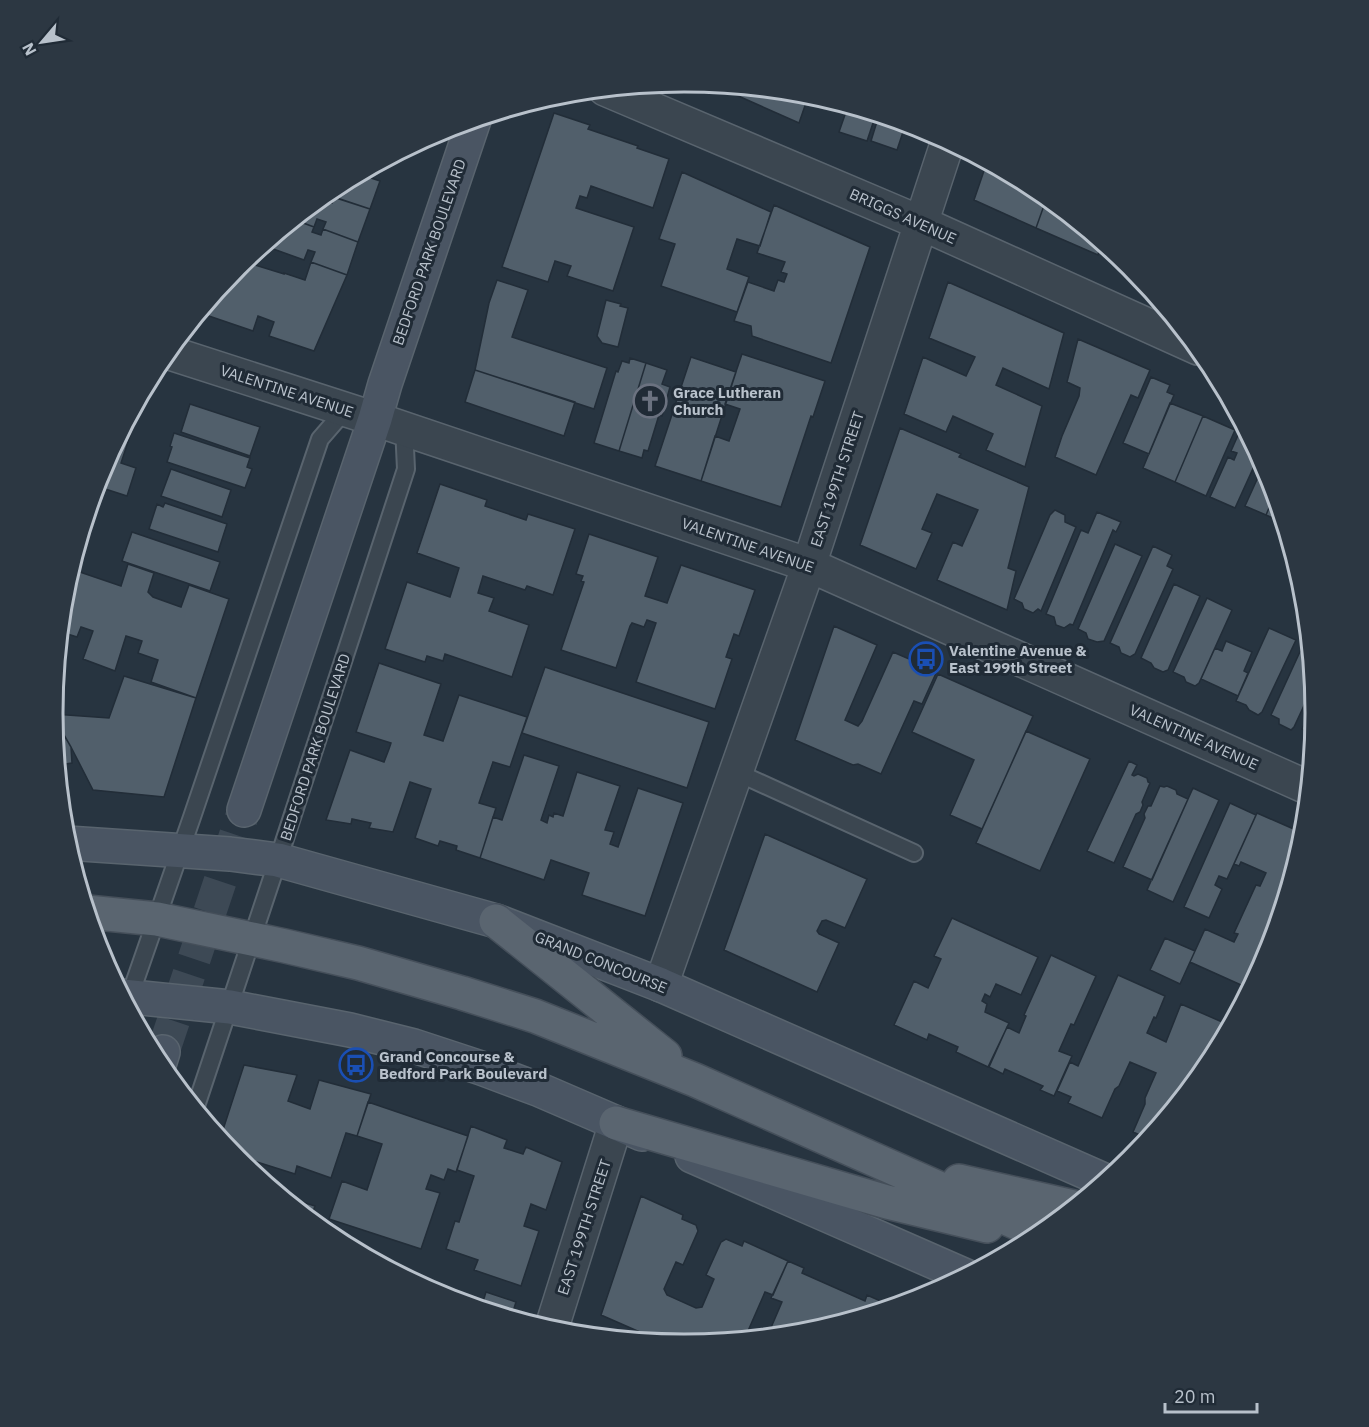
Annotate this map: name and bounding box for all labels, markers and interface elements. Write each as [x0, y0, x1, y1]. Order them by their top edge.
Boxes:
north arrow [12, 12, 72, 72]
text: N [17, 39, 40, 59]
street label: BEDFORD PARK BOULEVARD [388, 156, 470, 348]
street label: BRIGGS AVENUE [847, 184, 959, 248]
street label: VALENTINE AVENUE [218, 361, 356, 421]
church icon: Grace Lutheran Church [632, 383, 668, 419]
place label: Grace Lutheran Church [673, 383, 781, 419]
street label: EAST 199TH STREET [806, 408, 868, 549]
street label: VALENTINE AVENUE [679, 513, 817, 577]
bus stop icon: Valentine Avenue & East 199th Street [908, 641, 944, 677]
place label: Valentine Avenue & East 199th Street [949, 641, 1087, 677]
street label: BEDFORD PARK BOULEVARD [276, 651, 354, 843]
street label: VALENTINE AVENUE [1127, 700, 1261, 774]
street label: GRAND CONCOURSE [532, 927, 670, 997]
bus stop icon: Grand Concourse & Bedford Park Boulevard [338, 1047, 374, 1083]
place label: Grand Concourse & Bedford Park Boulevard [379, 1047, 547, 1083]
street label: EAST 199TH STREET [553, 1156, 615, 1297]
scale bar [1165, 1376, 1256, 1414]
text: 20 m [1174, 1385, 1216, 1408]

